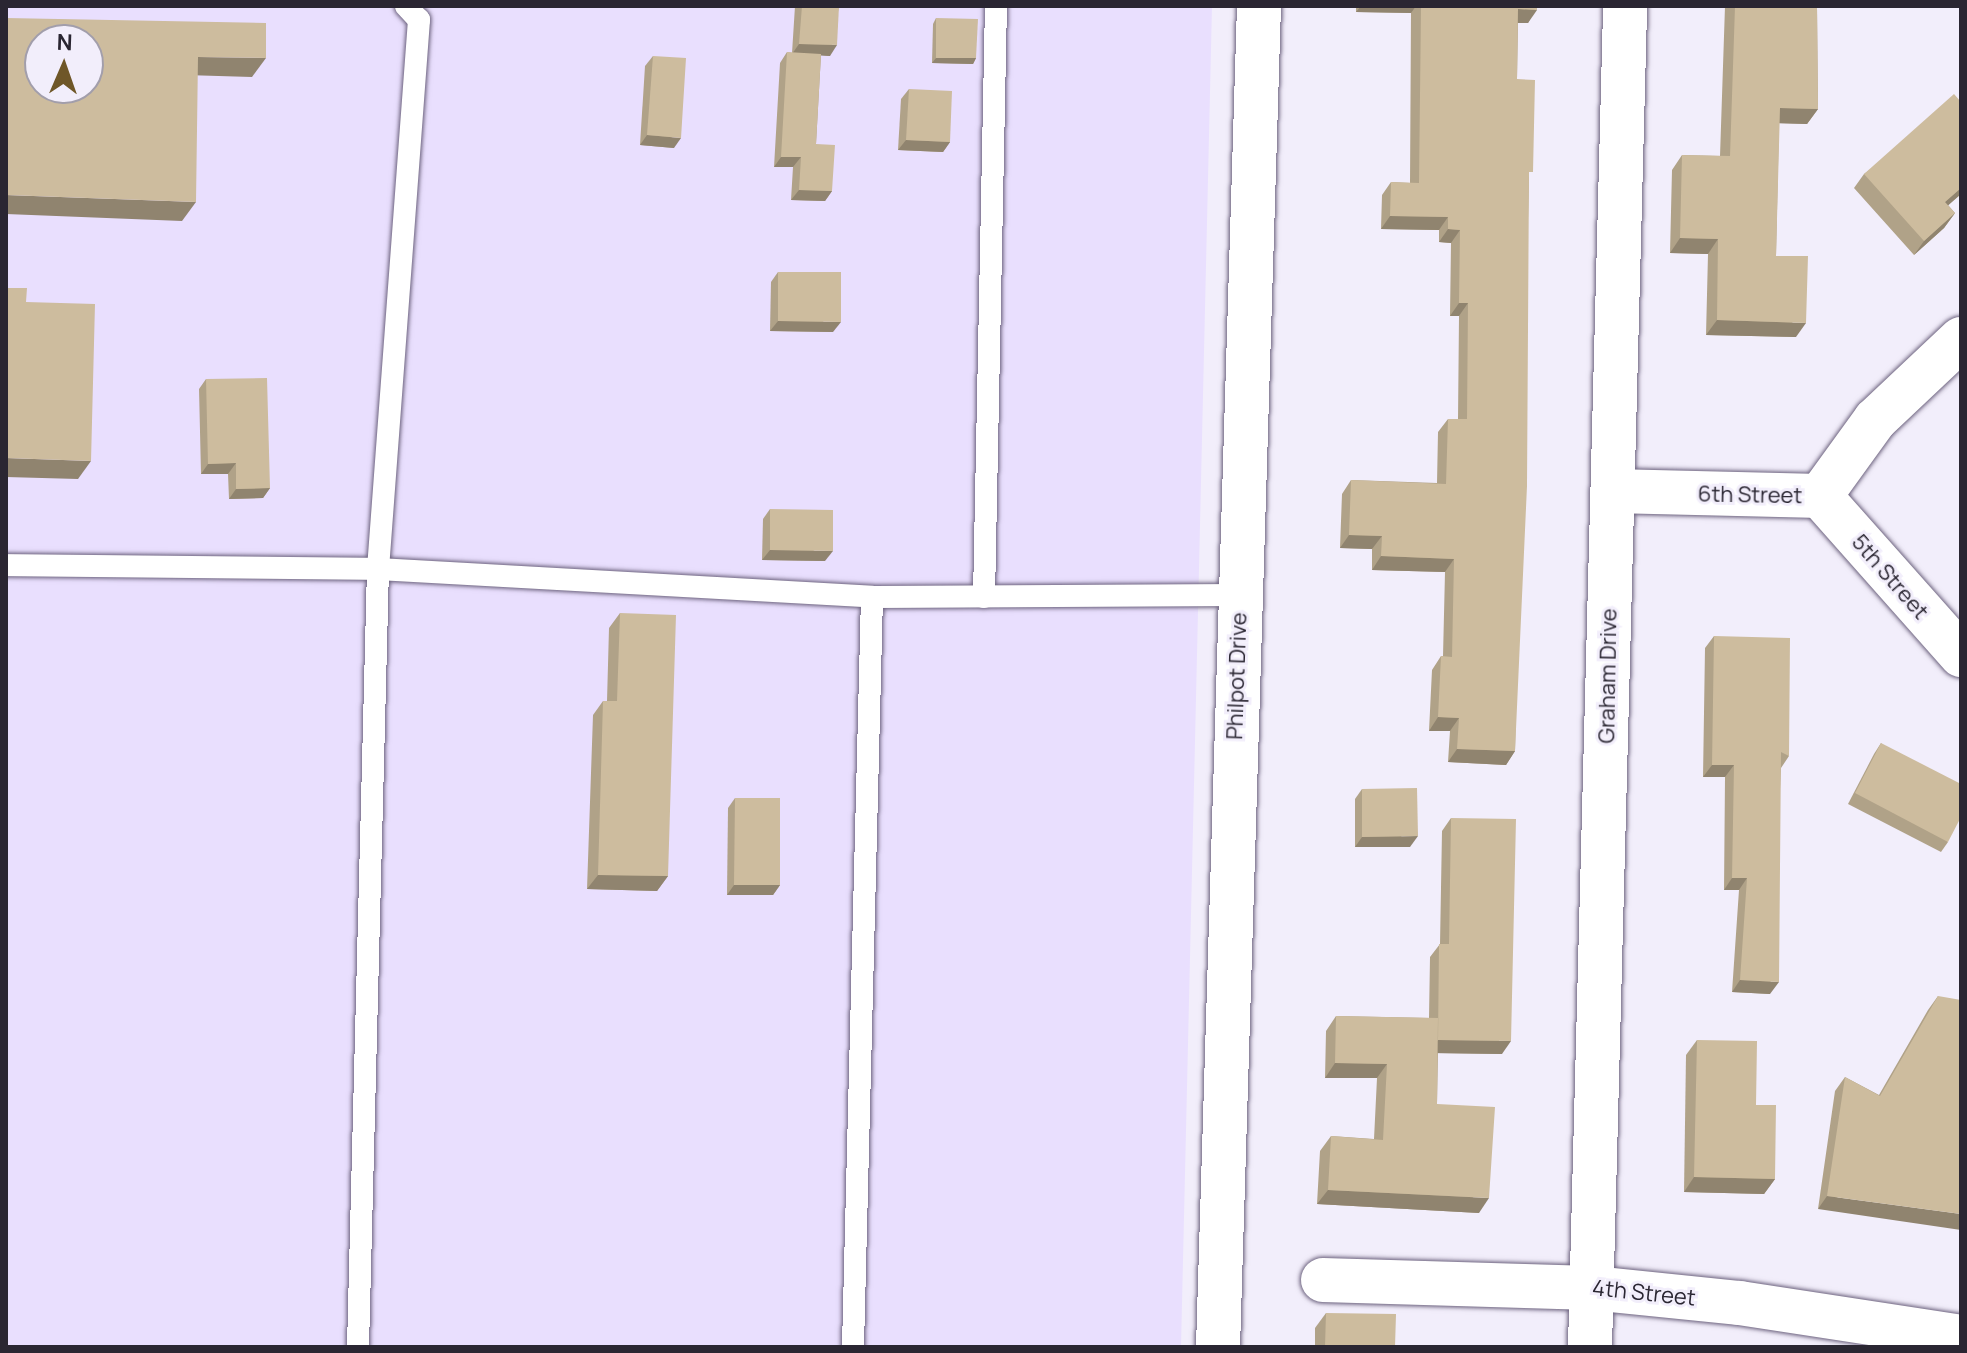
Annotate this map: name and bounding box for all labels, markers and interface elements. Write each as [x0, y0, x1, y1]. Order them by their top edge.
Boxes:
north arrow [24, 24, 104, 104]
text: N [56, 27, 73, 57]
street label: 6th Street [1698, 481, 1802, 509]
street label: 5th Street [1846, 529, 1934, 625]
street label: Graham Drive [1594, 608, 1622, 744]
street label: Philpot Drive [1222, 612, 1252, 740]
street label: 4th Street [1591, 1274, 1697, 1312]

